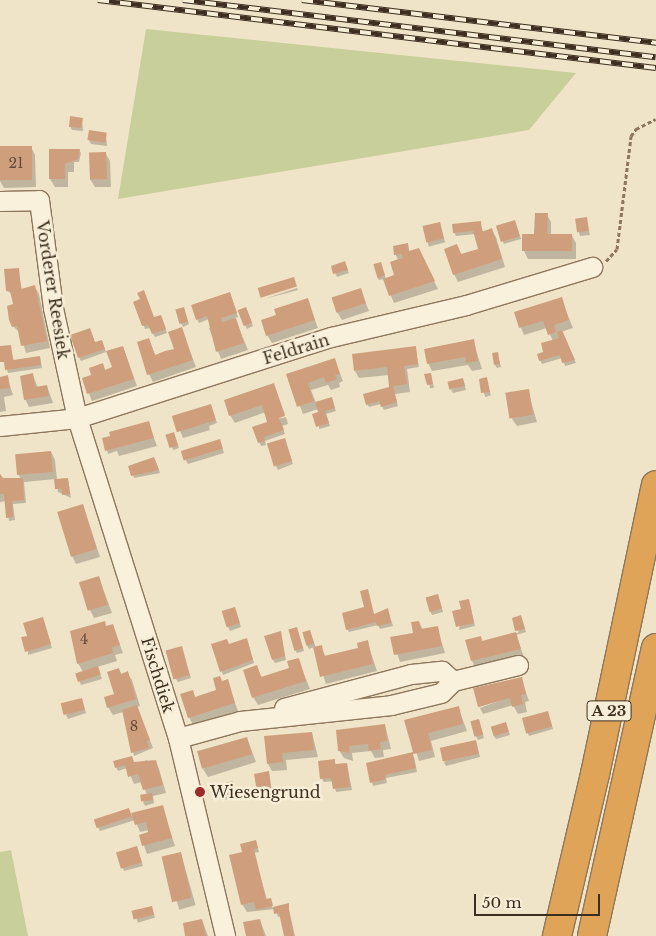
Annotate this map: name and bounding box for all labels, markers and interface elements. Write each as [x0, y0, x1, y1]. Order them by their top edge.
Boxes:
house number: 21 [9, 155, 23, 171]
street label: Vorderer Reesiek [33, 219, 73, 361]
street label: Feldrain [261, 330, 331, 368]
house number: 4 [80, 631, 88, 647]
street label: Fischdiek [137, 635, 179, 715]
road number: A 23 [585, 698, 633, 724]
house number: 8 [130, 718, 138, 734]
place label: Wiesengrund [210, 782, 321, 802]
marker: Wiesengrund [194, 786, 206, 798]
scale bar [476, 884, 602, 916]
text: 50 m [482, 893, 522, 912]

